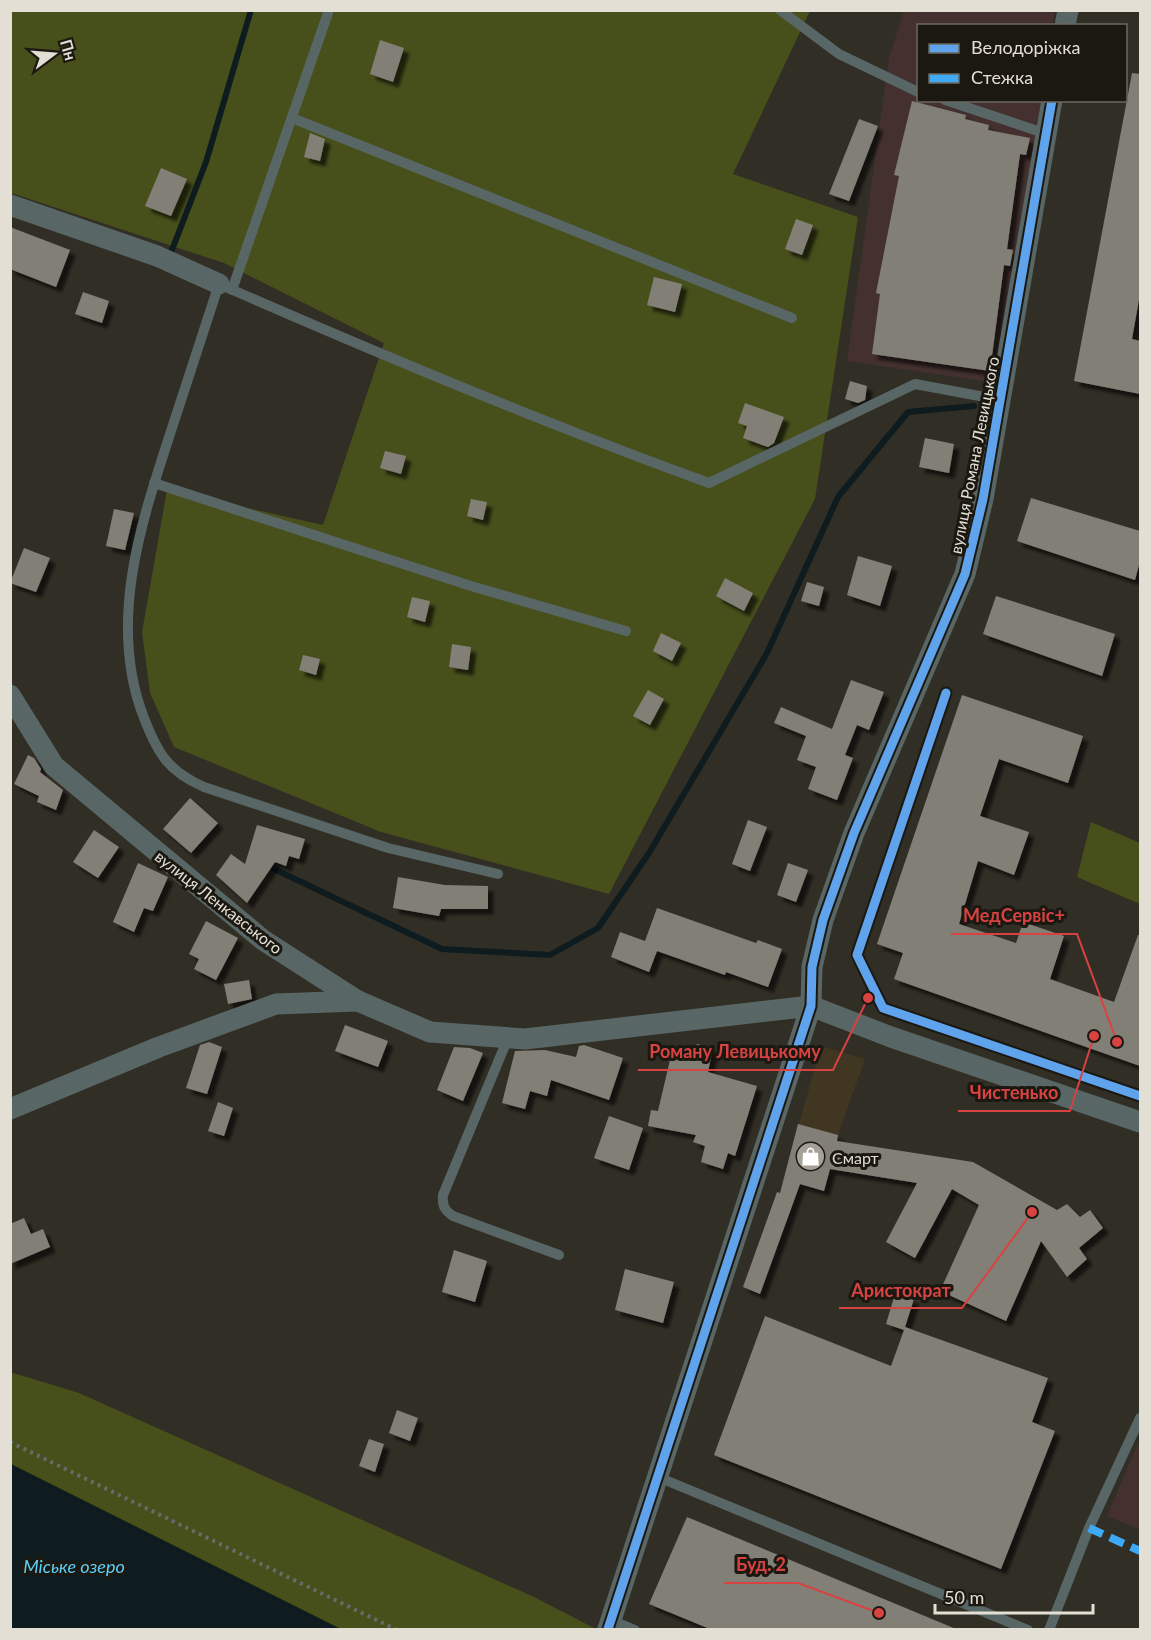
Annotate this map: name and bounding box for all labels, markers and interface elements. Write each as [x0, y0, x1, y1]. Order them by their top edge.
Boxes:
north arrow [24, 24, 84, 84]
legend [917, 24, 1127, 102]
text: Велодоріжка [971, 36, 1080, 58]
text: Пн [57, 37, 81, 62]
text: Стежка [971, 66, 1033, 88]
street label: вулиця Романа Левицького [946, 355, 1002, 555]
street label: вулиця Ленкавського [152, 846, 286, 958]
callout: МедСервіс+ [951, 898, 1077, 934]
text: МедСервіс+ [963, 904, 1065, 926]
callout: Роману Левицькому [638, 1034, 833, 1070]
text: Роману Левицькому [649, 1040, 821, 1062]
callout: Чистенько [958, 1075, 1070, 1111]
text: Чистенько [970, 1081, 1058, 1103]
shop icon: Смарт [795, 1141, 827, 1173]
place label: Смарт [832, 1148, 879, 1167]
callout: Аристократ [839, 1272, 962, 1308]
text: Аристократ [850, 1279, 951, 1301]
callout: Буд. 2 [724, 1547, 798, 1583]
text: Буд. 2 [736, 1553, 786, 1575]
water label: Міське озеро [23, 1555, 125, 1577]
scale bar [935, 1577, 1092, 1615]
text: 50 m [944, 1586, 984, 1608]

